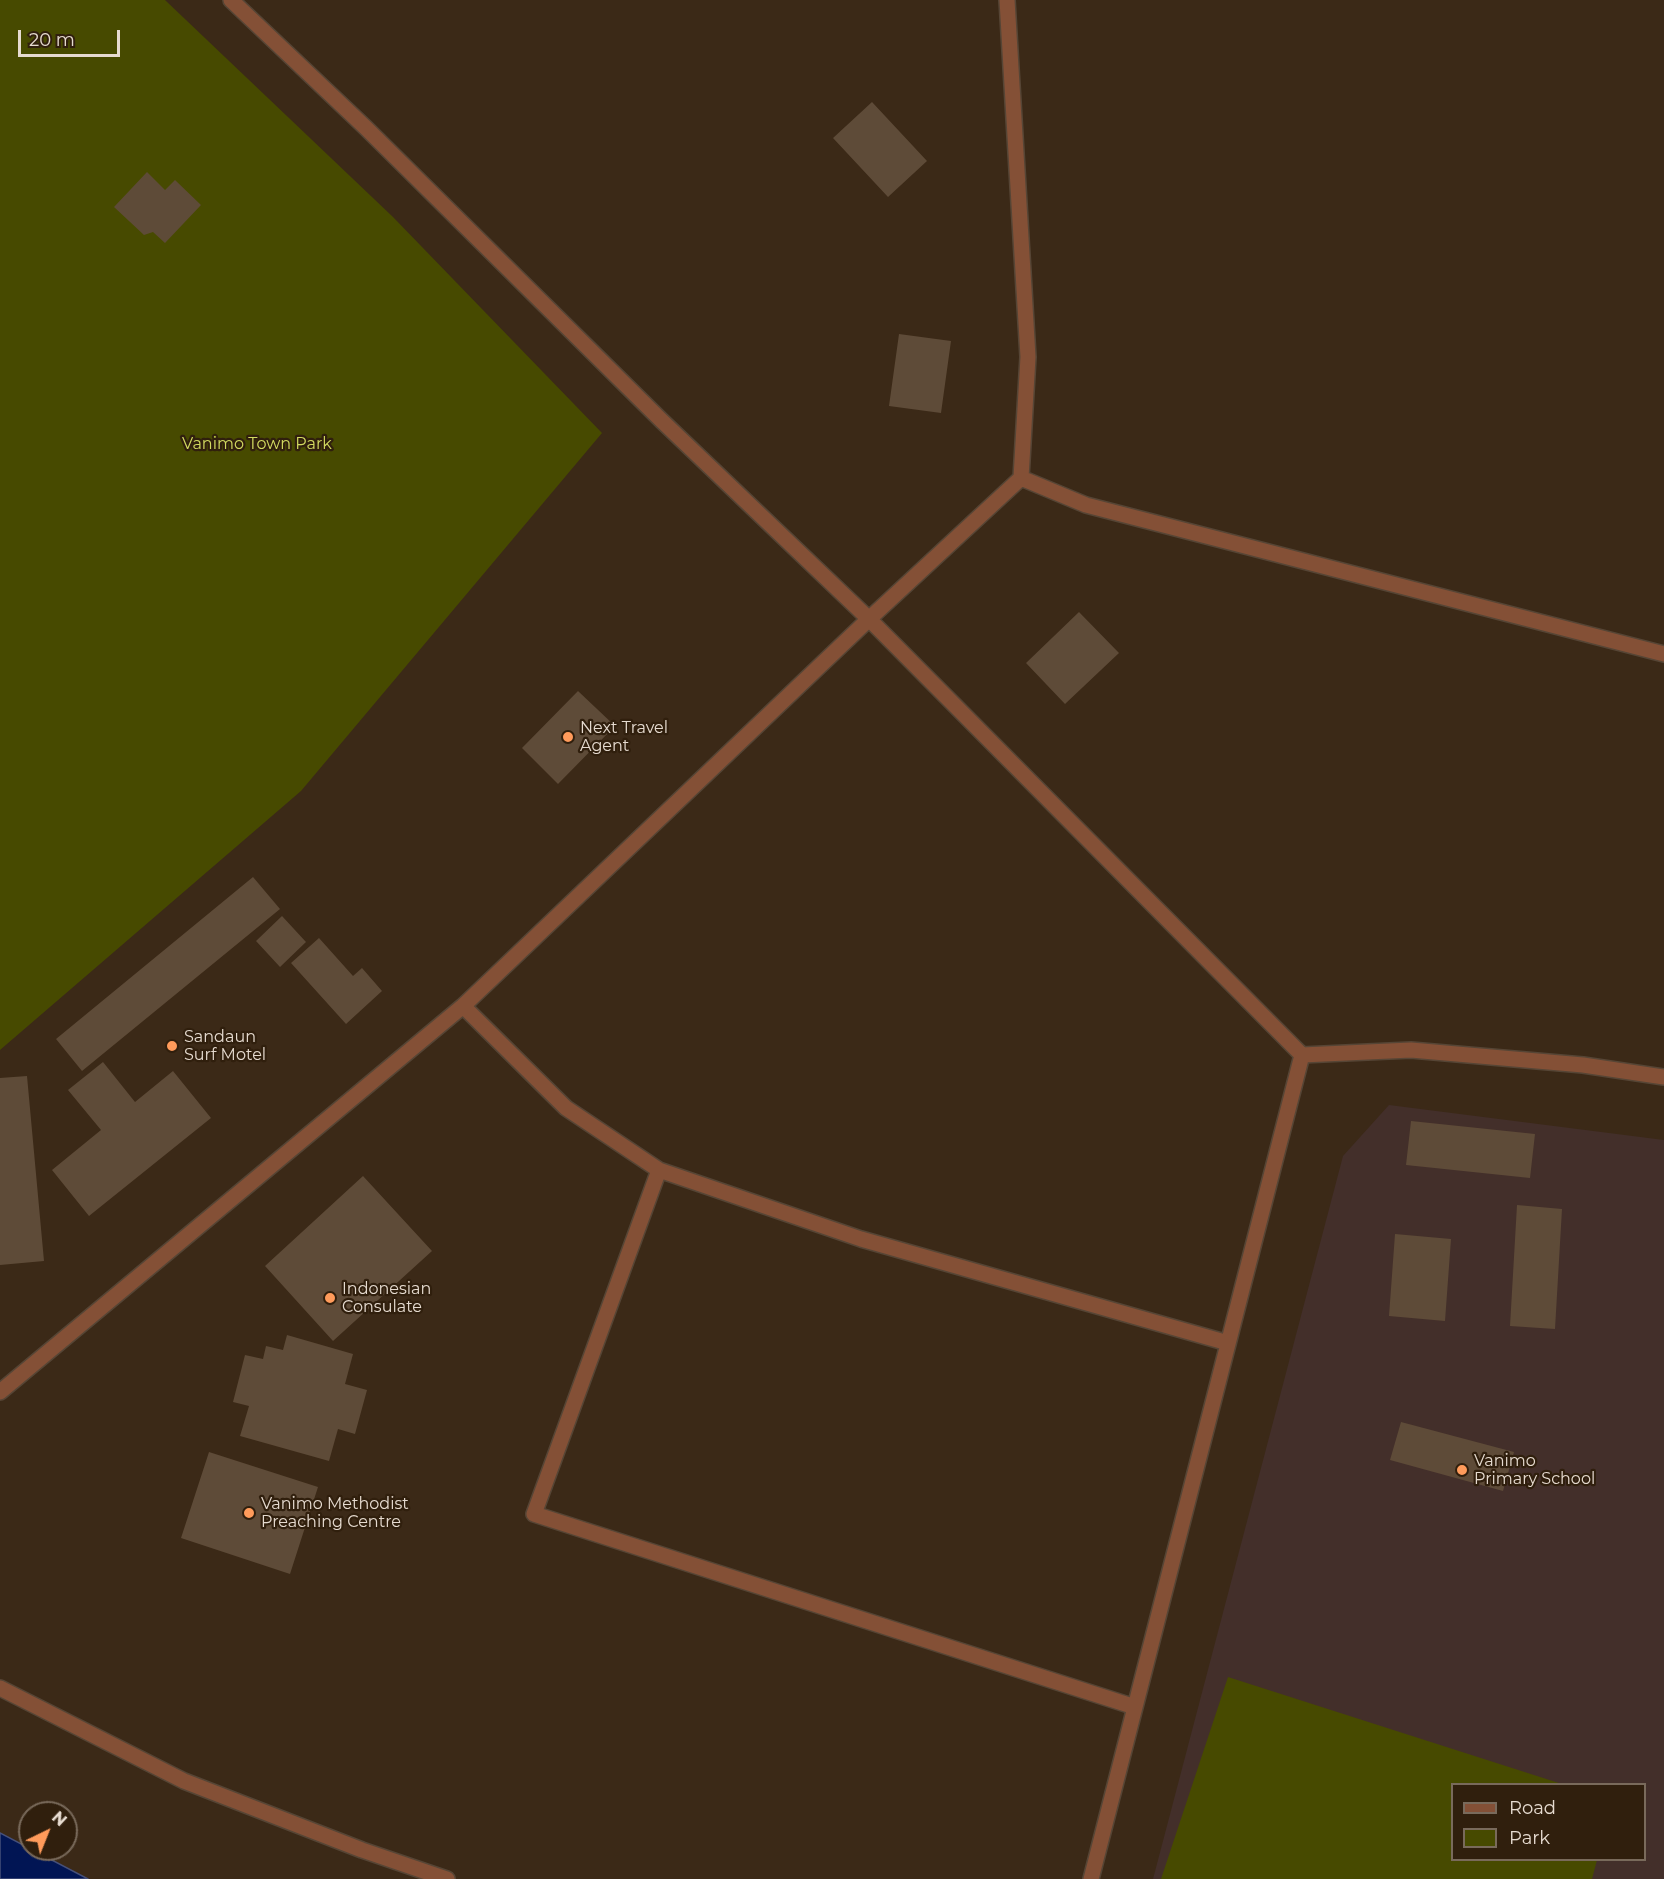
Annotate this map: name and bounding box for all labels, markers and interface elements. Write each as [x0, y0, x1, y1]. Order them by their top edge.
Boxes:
scale bar [21, 18, 123, 56]
text: 20 m [29, 29, 75, 51]
park label: Vanimo Town Park [182, 434, 332, 454]
place label: Next Travel Agent [580, 718, 668, 756]
marker: Next Travel Agent [561, 730, 575, 744]
place label: Sandaun Surf Motel [184, 1027, 266, 1065]
marker: Sandaun Surf Motel [165, 1039, 179, 1053]
place label: Indonesian Consulate [342, 1279, 431, 1317]
marker: Indonesian Consulate [323, 1291, 337, 1305]
place label: Vanimo Primary School [1474, 1451, 1595, 1489]
marker: Vanimo Primary School [1455, 1463, 1469, 1477]
place label: Vanimo Methodist Preaching Centre [261, 1494, 409, 1532]
marker: Vanimo Methodist Preaching Centre [242, 1506, 256, 1520]
legend [1451, 1783, 1646, 1861]
text: Road [1509, 1797, 1556, 1819]
north arrow [18, 1801, 78, 1861]
text: N [48, 1808, 70, 1830]
text: Park [1509, 1827, 1550, 1849]

